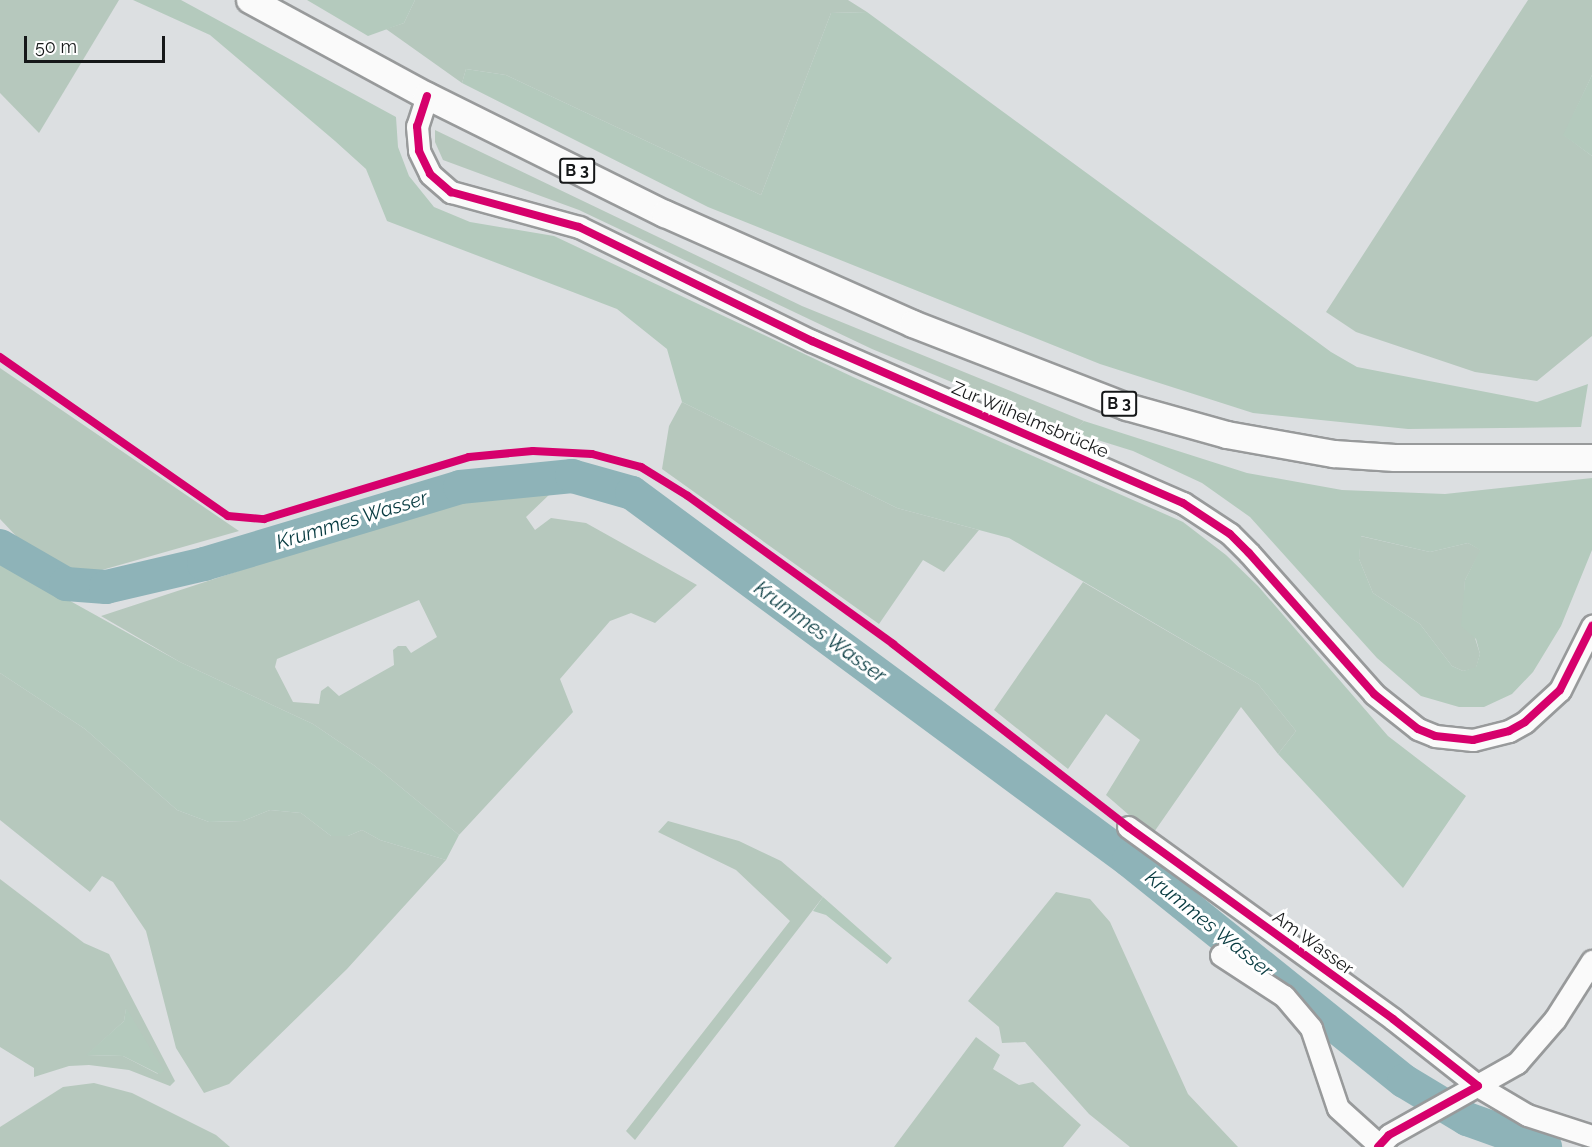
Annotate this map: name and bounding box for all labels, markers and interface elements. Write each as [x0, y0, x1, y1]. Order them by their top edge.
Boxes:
scale bar [27, 24, 168, 62]
text: 50 m [35, 36, 77, 57]
road number: B 3 [559, 158, 595, 184]
street label: Zur Wilhelmsbrücke [948, 377, 1112, 463]
road number: B 3 [1101, 391, 1137, 417]
water label: Krummes Wasser [273, 485, 431, 555]
water label: Krummes Wasser [749, 576, 891, 688]
water label: Krummes Wasser [1140, 865, 1278, 983]
street label: Am Wasser [1268, 906, 1358, 980]

